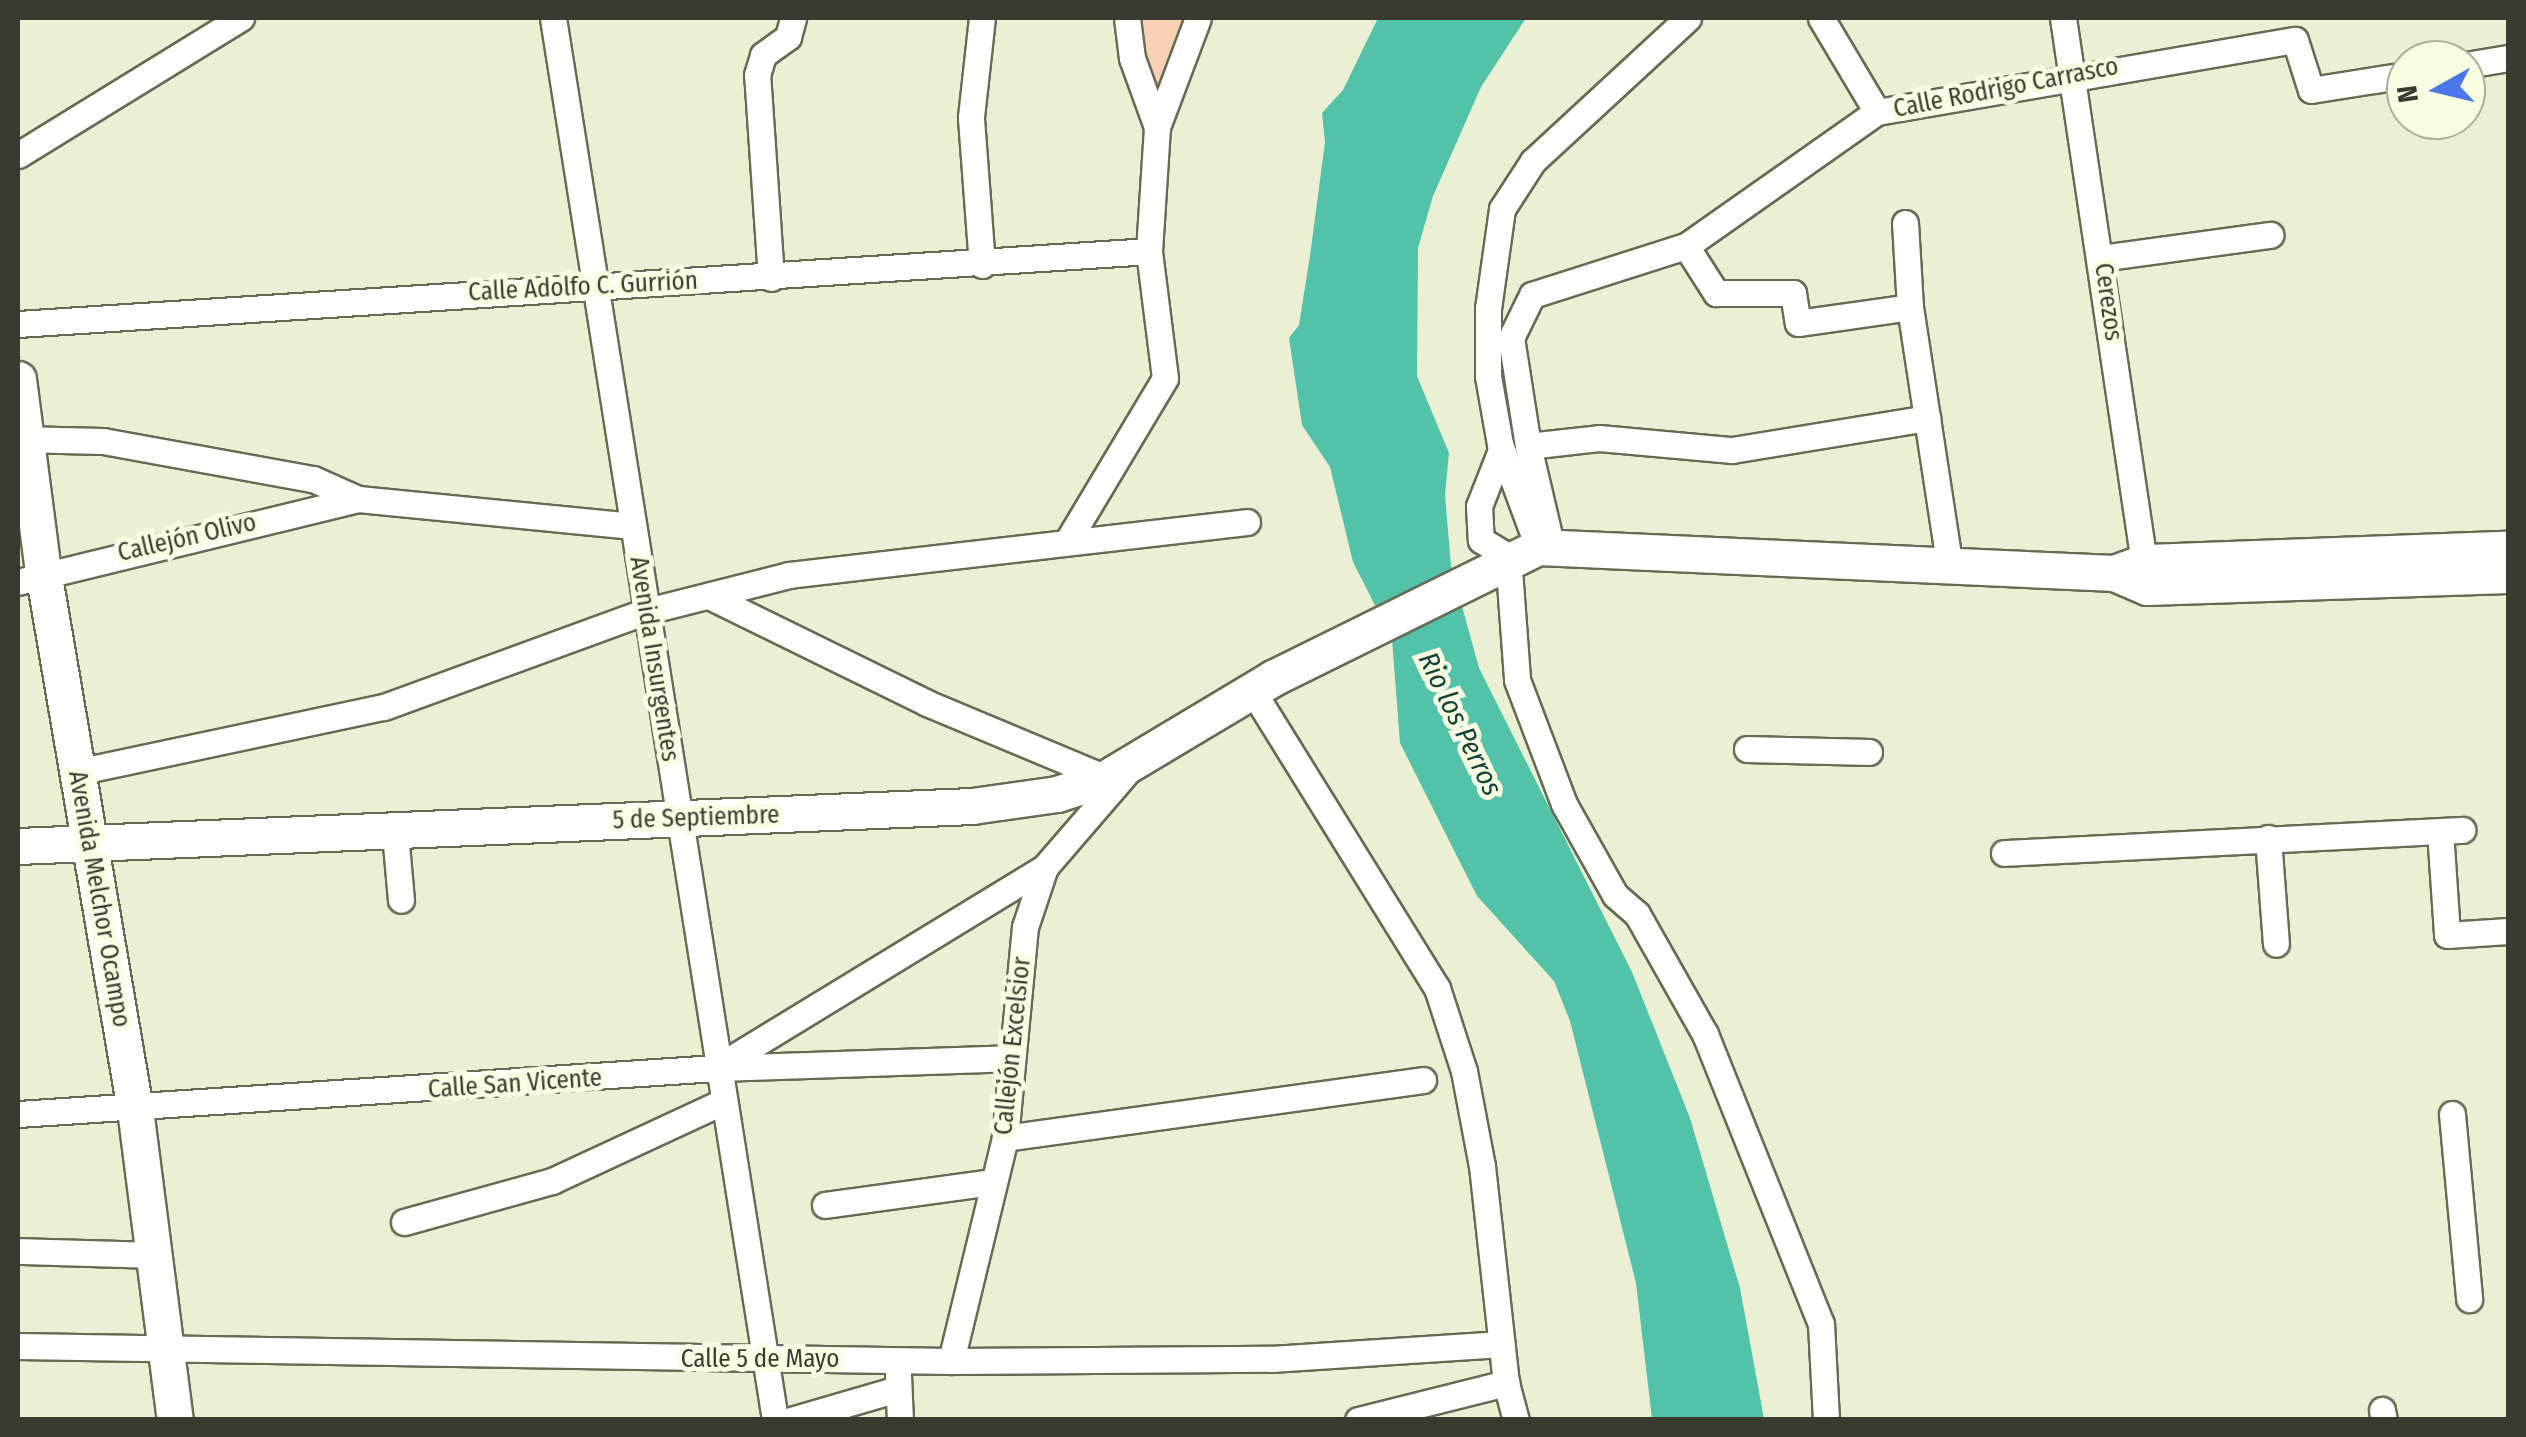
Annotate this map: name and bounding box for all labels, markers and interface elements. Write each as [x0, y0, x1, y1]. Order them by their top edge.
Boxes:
north arrow [2386, 40, 2486, 140]
street label: Calle Rodrigo Carrasco [1891, 51, 2121, 125]
text: N [2390, 83, 2425, 105]
street label: Cerezos [2088, 261, 2128, 343]
street label: Calle Adolfo C. Gurrión [467, 266, 699, 308]
street label: Callejón Olivo [115, 508, 259, 568]
street label: Avenida Insurgentes [623, 554, 685, 764]
water label: Rio los Perros [1411, 647, 1509, 801]
street label: Avenida Melchor Ocampo [62, 768, 136, 1030]
street label: 5 de Septiembre [612, 800, 780, 836]
street label: Callejón Excelsior [989, 955, 1037, 1137]
street label: Calle San Vicente [427, 1063, 603, 1105]
street label: Calle 5 de Mayo [681, 1344, 839, 1374]

